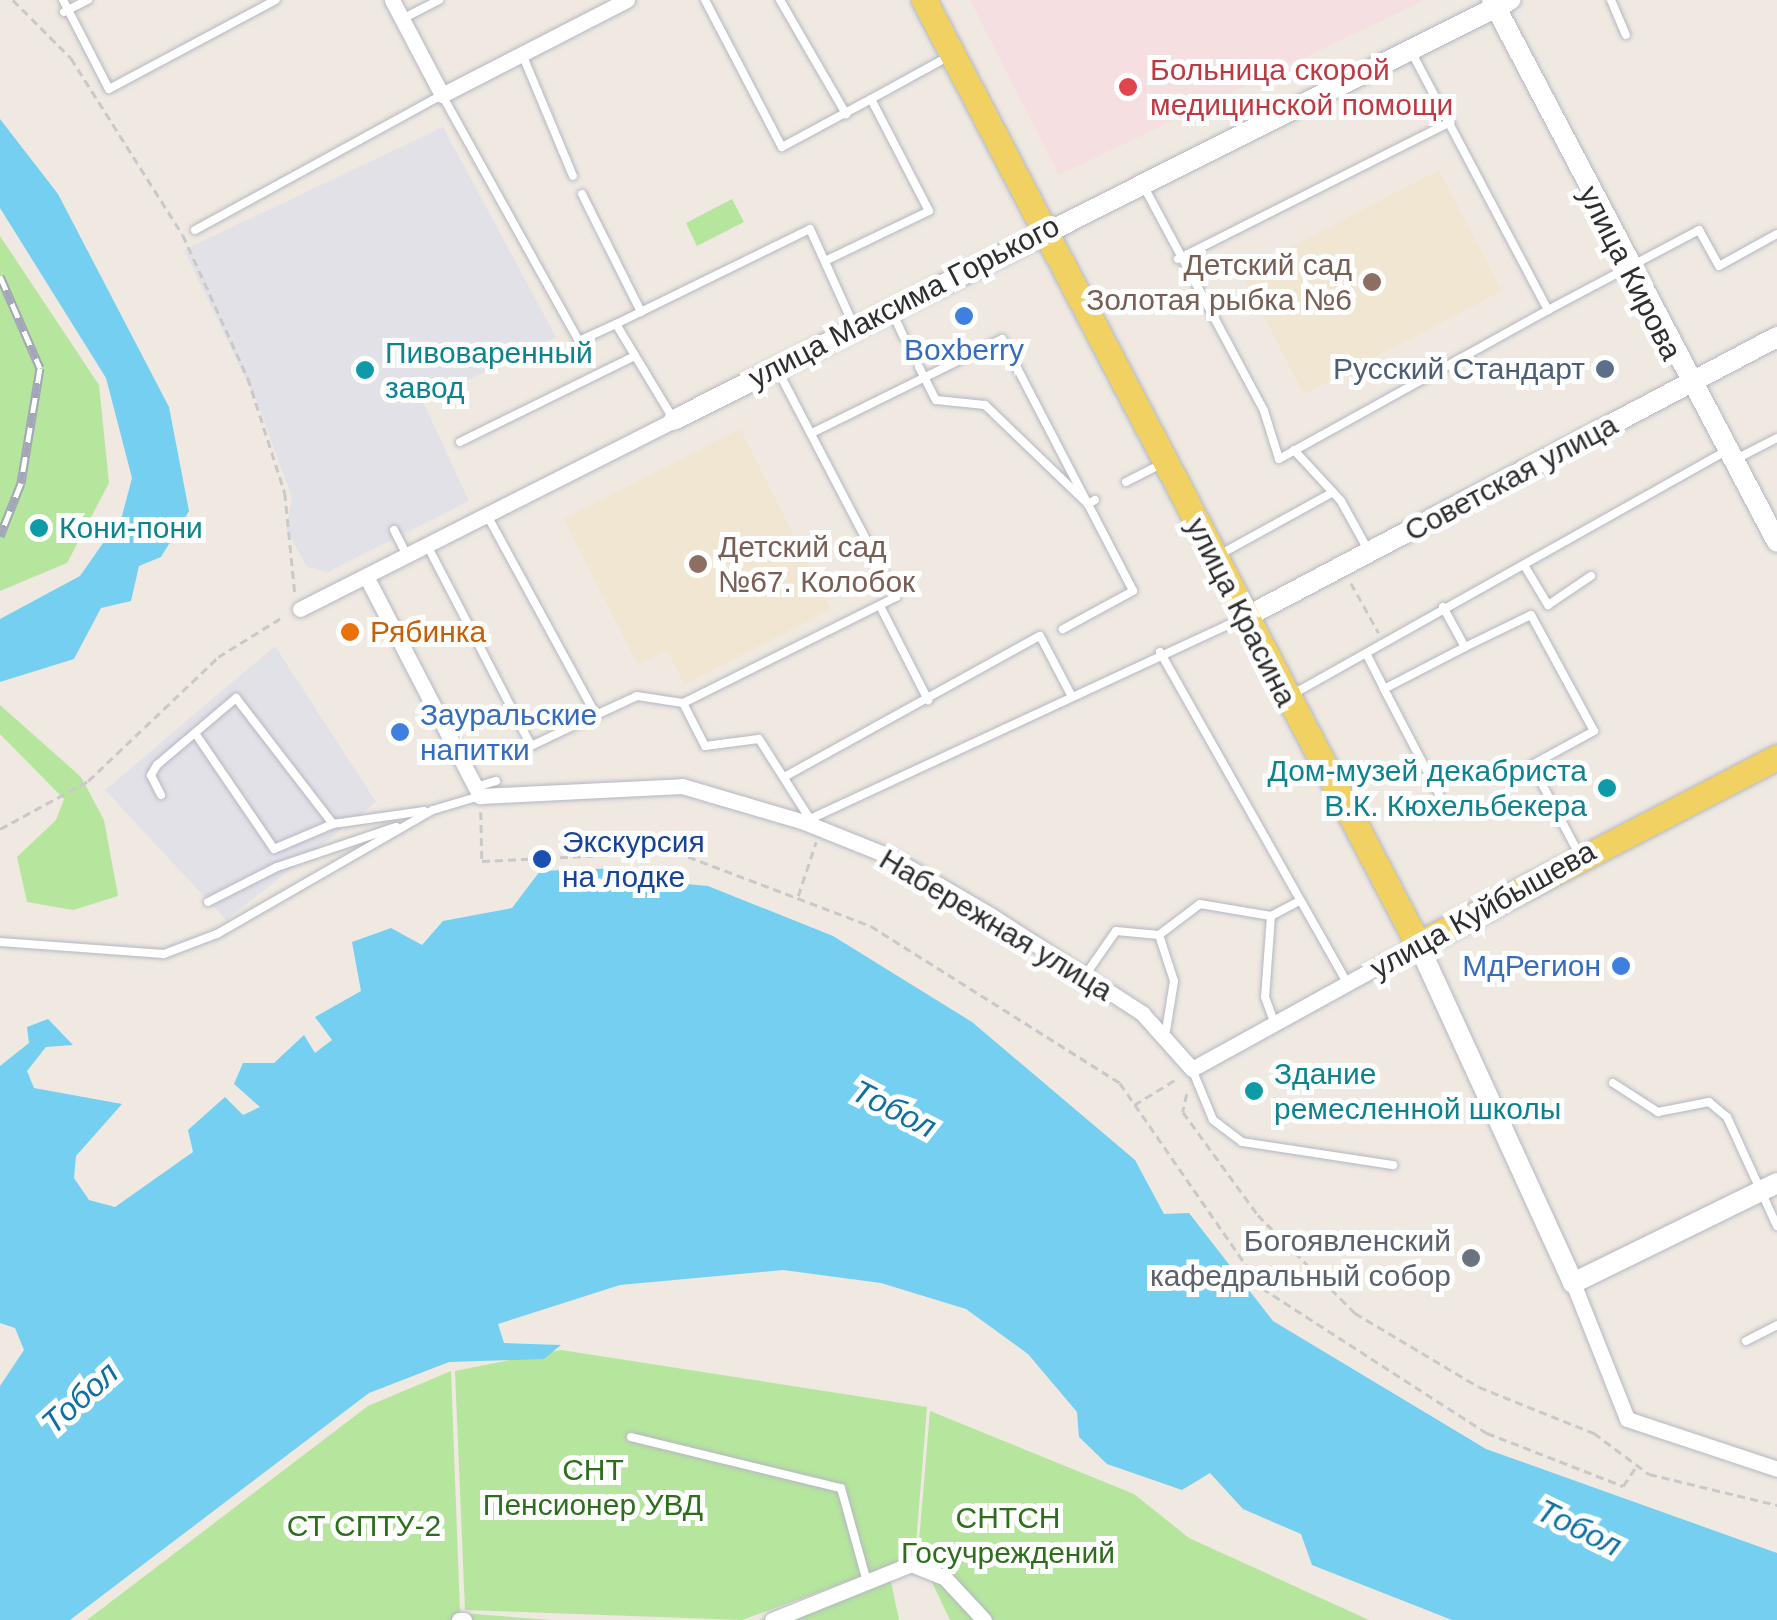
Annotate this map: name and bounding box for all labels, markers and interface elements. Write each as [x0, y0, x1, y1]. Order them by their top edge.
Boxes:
place label: Больница скорой медицинской помощи [1150, 52, 1453, 122]
marker: Больница скорой медицинской помощи [1115, 74, 1141, 100]
street label: улица Кирова [1571, 180, 1689, 366]
street label: улица Максима Горького [743, 208, 1065, 396]
place label: Детский сад Золотая рыбка №6 [1086, 247, 1352, 318]
marker: Детский сад Золотая рыбка №6 [1361, 271, 1383, 293]
marker: Boxberry [953, 305, 975, 327]
place label: Boxberry [904, 332, 1024, 368]
place label: Пивоваренный завод [385, 335, 593, 406]
place label: Русский Стандарт [1333, 351, 1585, 387]
marker: Русский Стандарт [1594, 358, 1616, 380]
marker: Пивоваренный завод [354, 359, 376, 381]
street label: Советская улица [1399, 407, 1623, 549]
place label: Кони-пони [59, 510, 203, 546]
street label: улица Красина [1178, 512, 1304, 712]
marker: Кони-пони [28, 517, 50, 539]
place label: Детский сад №67. Колобок [718, 529, 915, 600]
marker: Детский сад №67. Колобок [687, 553, 709, 575]
place label: Рябинка [370, 614, 486, 650]
marker: Рябинка [339, 621, 361, 643]
place label: Зауральские напитки [420, 697, 597, 768]
marker: Зауральские напитки [389, 721, 411, 743]
place label: Дом-музей декабриста В.К. Кюхельбекера [1268, 753, 1587, 824]
marker: Дом-музей декабриста В.К. Кюхельбекера [1596, 777, 1618, 799]
place label: Экскурсия на лодке [562, 824, 705, 894]
street label: улица Куйбышева [1364, 833, 1602, 987]
street label: Набережная улица [873, 841, 1119, 1009]
marker: Экскурсия на лодке [531, 848, 553, 870]
place label: МдРегион [1462, 948, 1601, 984]
marker: МдРегион [1610, 955, 1632, 977]
place label: Здание ремесленной школы [1274, 1056, 1561, 1126]
water label: Тобол [845, 1072, 943, 1146]
marker: Здание ремесленной школы [1243, 1080, 1265, 1102]
place label: Богоявленский кафедральный собор [1150, 1223, 1451, 1294]
marker: Богоявленский кафедральный собор [1460, 1247, 1482, 1269]
water label: Тобол [34, 1354, 126, 1442]
park label: СНТ Пенсионер УВД [483, 1452, 703, 1522]
water label: Тобол [1530, 1491, 1628, 1565]
park label: СНТСН Госучреждений [901, 1500, 1115, 1570]
park label: СТ СПТУ-2 [287, 1508, 441, 1544]

